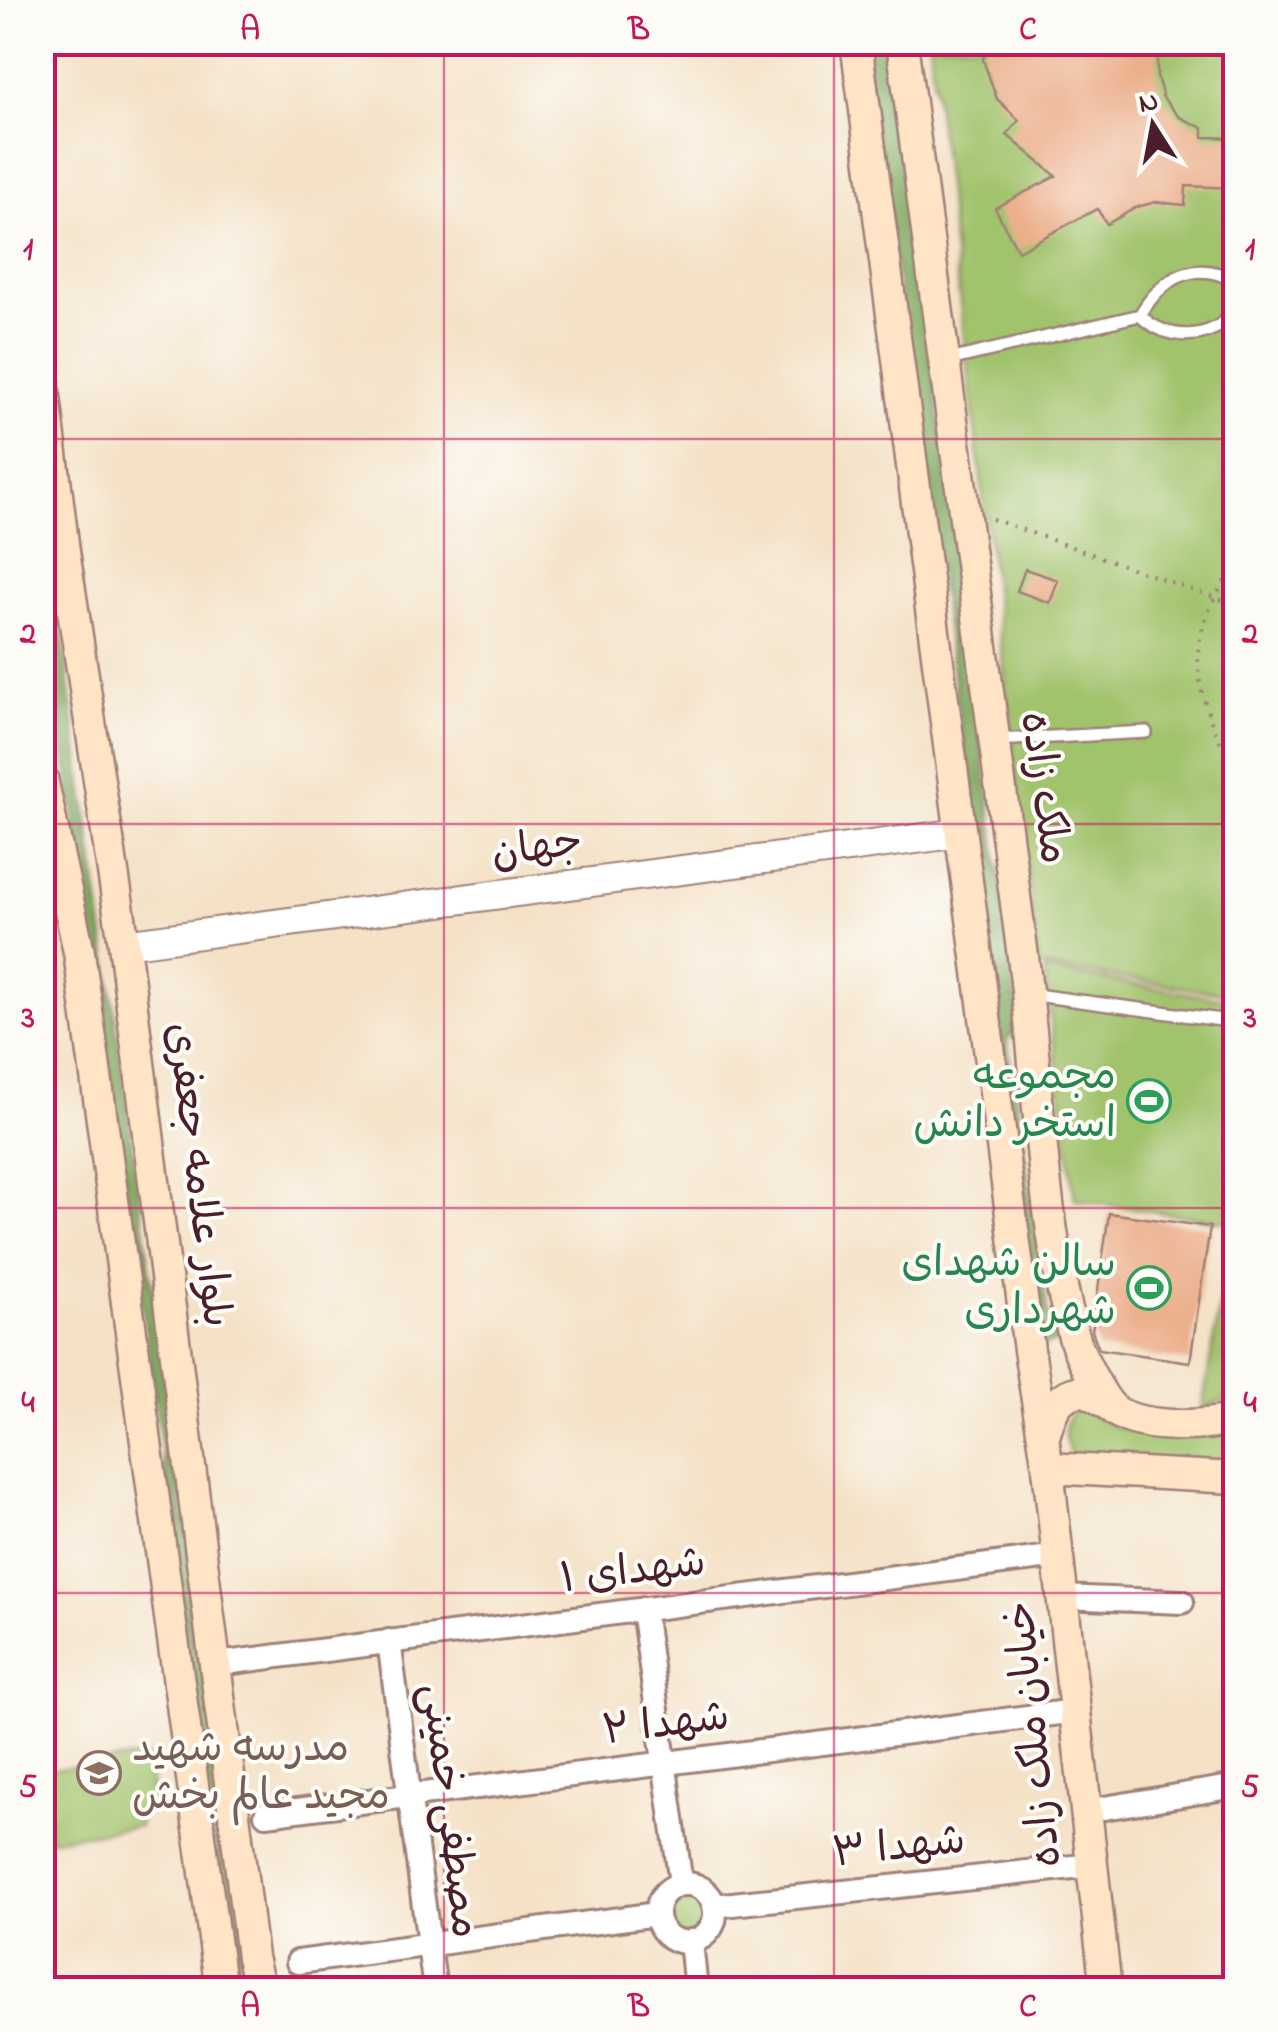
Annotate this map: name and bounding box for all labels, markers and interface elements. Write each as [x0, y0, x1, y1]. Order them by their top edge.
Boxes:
text: A [240, 8, 260, 55]
text: B [626, 8, 650, 55]
text: C [1019, 8, 1037, 55]
north arrow [1103, 75, 1203, 175]
text: N [1136, 82, 1162, 126]
text: 1 [23, 228, 33, 275]
text: 1 [1245, 228, 1255, 275]
text: 2 [19, 612, 36, 659]
text: 2 [1241, 612, 1258, 659]
street label: ملک زاده [1002, 708, 1084, 868]
street label: جهان [488, 812, 586, 886]
text: 3 [20, 996, 35, 1043]
text: 3 [1242, 996, 1257, 1043]
street label: بلوار علامه جعفری [148, 1019, 246, 1331]
place label: مجموعه استخر دانش [913, 1047, 1116, 1156]
sports icon: مجموعه استخر دانش [1126, 1078, 1172, 1124]
place label: سالن شهدای شهرداری [901, 1234, 1116, 1343]
sports icon: سالن شهدای شهرداری [1126, 1265, 1172, 1311]
text: 4 [21, 1381, 35, 1428]
text: 4 [1243, 1381, 1257, 1428]
street label: شهدای ۱ [557, 1533, 709, 1611]
street label: خیابان ملک زاده [991, 1598, 1079, 1870]
street label: مصطفی خمینی [403, 1680, 495, 1942]
street label: شهدا ۲ [599, 1687, 733, 1763]
place label: مدرسه شهید مجید عالم بخش [132, 1719, 390, 1828]
school or university icon: مدرسه شهید مجید عالم بخش [76, 1750, 122, 1796]
text: 5 [19, 1765, 37, 1812]
text: 5 [1241, 1765, 1259, 1812]
street label: شهدا ۳ [830, 1811, 968, 1885]
text: A [240, 1985, 260, 2032]
text: B [626, 1985, 650, 2032]
text: C [1019, 1985, 1037, 2032]

